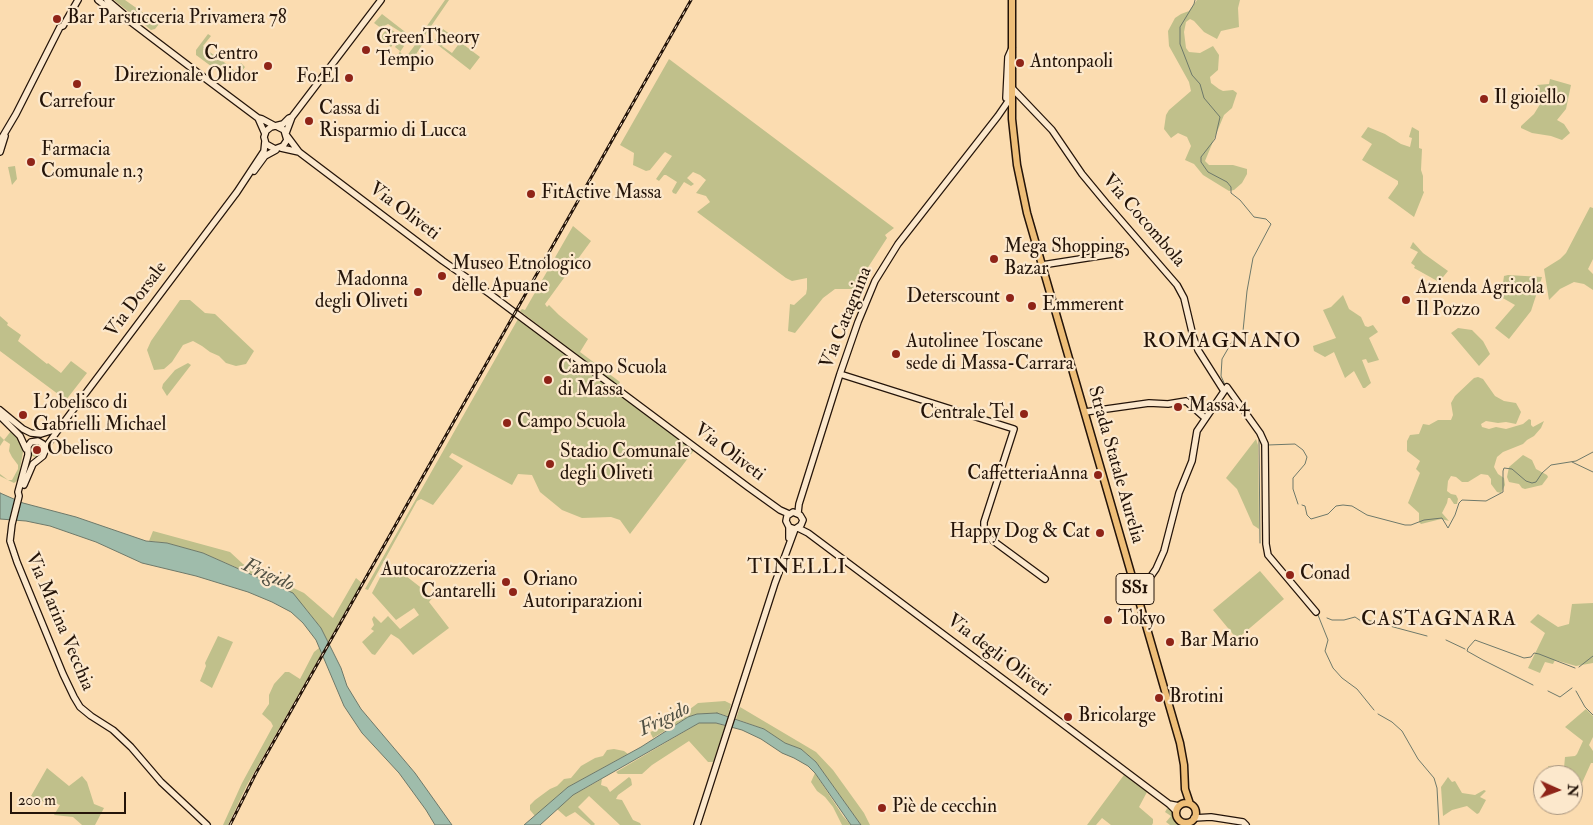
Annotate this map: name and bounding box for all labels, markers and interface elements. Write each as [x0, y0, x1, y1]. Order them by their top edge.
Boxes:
place label: Bar Parsticceria Privamera 78 [67, 8, 287, 30]
marker: Bar Parsticceria Privamera 78 [51, 13, 63, 25]
place label: GreenTheory Tempio [376, 28, 479, 72]
place label: Centro Direzionale Olidor [114, 44, 258, 88]
marker: GreenTheory Tempio [360, 44, 372, 56]
place label: Antonpaoli [1030, 52, 1113, 74]
marker: Antonpaoli [1014, 57, 1026, 69]
marker: Centro Direzionale Olidor [262, 60, 274, 72]
place label: Fo.El [296, 67, 339, 89]
marker: Fo.El [343, 72, 355, 84]
marker: Carrefour [71, 78, 83, 90]
place label: Il gioiello [1494, 88, 1566, 110]
place label: Carrefour [39, 92, 115, 114]
marker: Il gioiello [1478, 93, 1490, 105]
place label: Cassa di Risparmio di Lucca [319, 99, 467, 143]
marker: Cassa di Risparmio di Lucca [303, 115, 315, 127]
place label: Farmacia Comunale n.3 [41, 140, 144, 184]
marker: Farmacia Comunale n.3 [25, 156, 37, 168]
street label: Via Cocombola [1096, 170, 1190, 272]
street label: Via Oliveti [364, 178, 444, 246]
place label: FitActive Massa [541, 183, 662, 205]
marker: FitActive Massa [525, 188, 537, 200]
place label: Mega Shopping Bazar [1004, 237, 1124, 281]
marker: Mega Shopping Bazar [988, 253, 1000, 265]
place label: Museo Etnologico delle Apuane [452, 254, 591, 298]
street label: Via Dorsale [101, 258, 173, 342]
street label: Via Catagnina [816, 264, 878, 372]
place label: Madonna degli Oliveti [315, 270, 408, 314]
marker: Museo Etnologico delle Apuane [436, 270, 448, 282]
place label: Azienda Agricola Il Pozzo [1416, 278, 1544, 322]
marker: Madonna degli Oliveti [412, 286, 424, 298]
place label: Deterscount [906, 287, 1000, 309]
marker: Deterscount [1004, 292, 1016, 304]
marker: Azienda Agricola Il Pozzo [1400, 294, 1412, 306]
place label: Emmerent [1042, 295, 1124, 317]
marker: Emmerent [1026, 300, 1038, 312]
district label: ROMAGNANO [1141, 329, 1303, 355]
place label: Autolinee Toscane sede di Massa-Carrara [906, 332, 1074, 376]
marker: Autolinee Toscane sede di Massa-Carrara [890, 348, 902, 360]
place label: Campo Scuola di Massa [558, 358, 667, 402]
marker: Campo Scuola di Massa [542, 374, 554, 386]
street label: Strada Statale Aurelia [1082, 384, 1148, 546]
place label: L’obelisco di Gabrielli Michael [33, 393, 166, 437]
place label: Massa 4 [1188, 396, 1249, 418]
marker: Massa 4 [1172, 401, 1184, 413]
place label: Centrale Tel [920, 403, 1014, 425]
marker: Centrale Tel [1018, 408, 1030, 420]
marker: L’obelisco di Gabrielli Michael [17, 409, 29, 421]
place label: Campo Scuola [517, 412, 626, 434]
marker: Campo Scuola [501, 417, 513, 429]
street label: Via Oliveti [689, 419, 769, 487]
place label: Obelisco [47, 439, 113, 461]
place label: Stadio Comunale degli Oliveti [560, 442, 690, 486]
marker: Obelisco [31, 444, 43, 456]
marker: Stadio Comunale degli Oliveti [544, 458, 556, 470]
place label: CaffetteriaAnna [967, 464, 1088, 486]
marker: CaffetteriaAnna [1092, 469, 1104, 481]
place label: Happy Dog & Cat [949, 522, 1090, 544]
marker: Happy Dog & Cat [1094, 527, 1106, 539]
street label: Via Marina Vecchia [20, 549, 98, 695]
water label: Frigido [238, 554, 298, 598]
district label: TINELLI [746, 557, 848, 581]
place label: Autocarozzeria Cantarelli [381, 560, 496, 604]
place label: Conad [1300, 564, 1350, 586]
marker: Conad [1284, 569, 1296, 581]
place label: Oriano Autoriparazioni [523, 570, 643, 614]
road number: SS1 [1116, 574, 1154, 604]
marker: Autocarozzeria Cantarelli [500, 576, 512, 588]
marker: Oriano Autoriparazioni [507, 586, 519, 598]
district label: CASTAGNARA [1360, 607, 1518, 633]
place label: Tokyo [1118, 609, 1165, 631]
street label: Via degli Oliveti [942, 610, 1054, 702]
marker: Tokyo [1102, 614, 1114, 626]
place label: Bar Mario [1180, 631, 1259, 653]
marker: Bar Mario [1164, 636, 1176, 648]
place label: Brotini [1169, 687, 1224, 709]
marker: Brotini [1153, 692, 1165, 704]
water label: Frigido [635, 697, 695, 743]
place label: Bricolarge [1078, 706, 1156, 728]
marker: Bricolarge [1062, 711, 1074, 723]
north arrow [1533, 765, 1583, 815]
scale bar [12, 782, 129, 814]
text: N [1564, 784, 1581, 797]
text: 200 m [18, 791, 56, 810]
place label: Piè de cecchin [892, 797, 997, 819]
marker: Piè de cecchin [876, 802, 888, 814]

